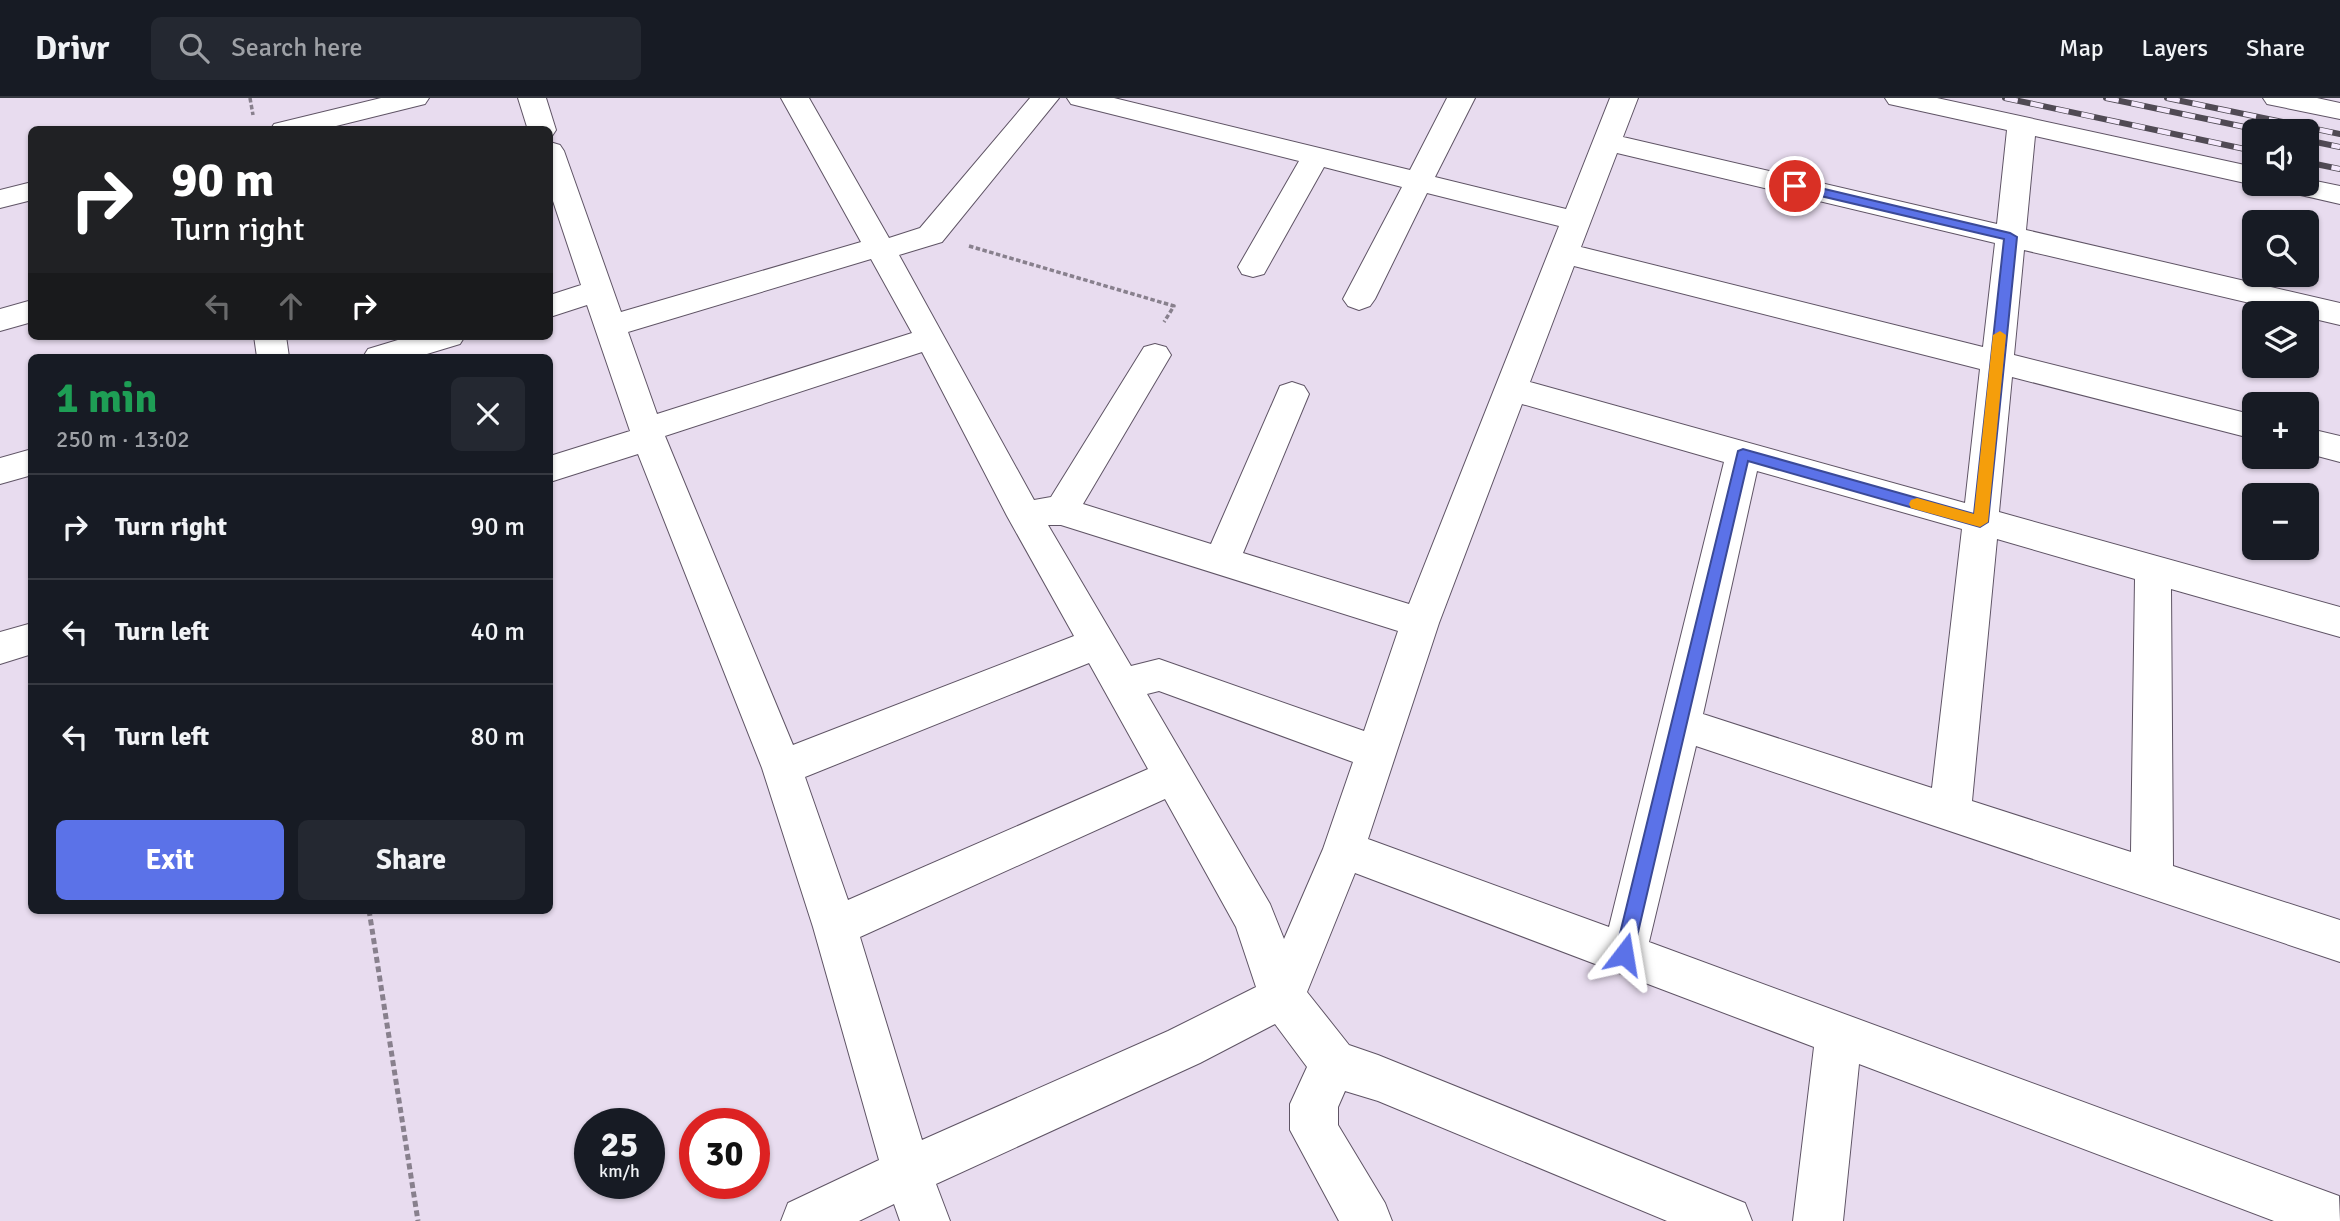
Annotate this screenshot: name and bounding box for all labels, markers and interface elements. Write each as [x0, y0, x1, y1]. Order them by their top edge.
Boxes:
search box [151, 17, 641, 80]
text: Drivr [35, 28, 109, 69]
icon: search [175, 29, 213, 67]
text: Search here [231, 32, 362, 64]
text: Map [2059, 33, 2104, 63]
text: Layers [2142, 33, 2208, 63]
text: Share [2246, 33, 2305, 63]
map controls [2242, 119, 2319, 560]
button: sound [2242, 119, 2319, 196]
text: 90 m [171, 150, 274, 210]
icon: right [56, 154, 147, 245]
pin [1765, 156, 1825, 216]
icon: arrive [1776, 167, 1814, 205]
text: Turn right [171, 210, 304, 249]
button: search [2242, 210, 2319, 287]
icon: left [199, 287, 237, 325]
icon: ahead [272, 287, 310, 325]
icon: right [345, 287, 383, 325]
button: layers [2242, 301, 2319, 378]
text: 1 min [56, 373, 157, 424]
button: close [451, 377, 525, 451]
button: + [2242, 392, 2319, 469]
text: 250 m · 13:02 [56, 425, 190, 454]
button: − [2242, 483, 2319, 560]
icon: right [56, 508, 94, 546]
text: Turn right [115, 511, 227, 543]
text: 90 m [470, 511, 525, 543]
icon: left [56, 613, 94, 651]
text: Turn left [115, 616, 209, 648]
text: 40 m [470, 616, 525, 648]
icon: left [56, 718, 94, 756]
text: Turn left [115, 721, 209, 753]
text: 80 m [470, 721, 525, 753]
button: Exit [56, 820, 284, 900]
button: Share [298, 820, 525, 900]
position arrow [1587, 917, 1661, 991]
speed limit sign: 30 [679, 1108, 770, 1199]
text: 25 [601, 1123, 638, 1166]
text: km/h [599, 1160, 640, 1182]

